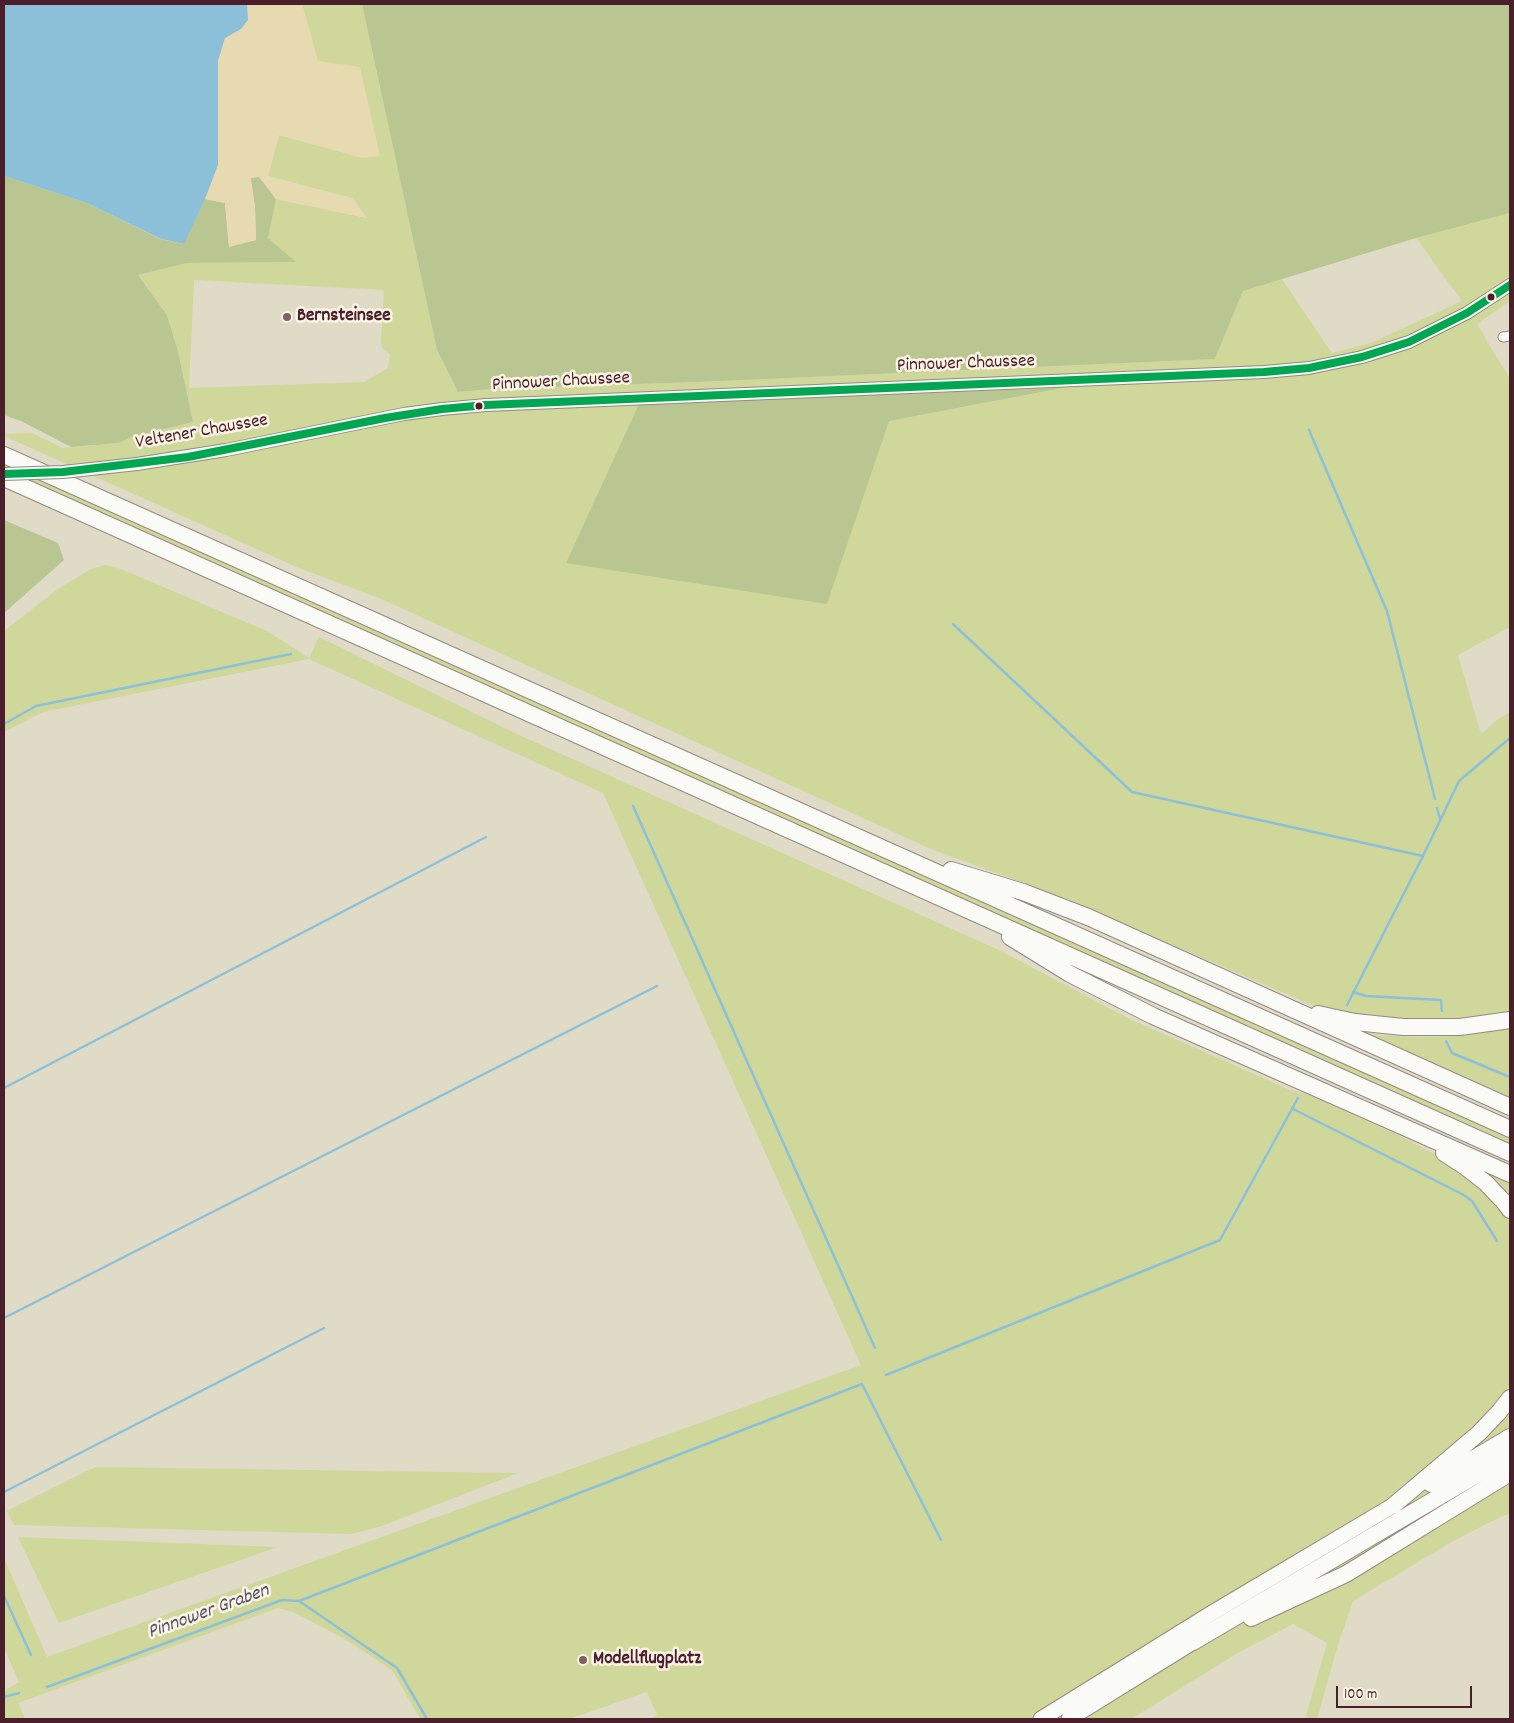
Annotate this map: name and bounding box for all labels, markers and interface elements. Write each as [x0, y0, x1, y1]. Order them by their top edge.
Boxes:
unlabelled marker [1486, 292, 1496, 302]
place label: Bernsteinsee [297, 306, 391, 328]
marker: Bernsteinsee [281, 311, 293, 323]
street label: Pinnower Chaussee [897, 351, 1035, 379]
street label: Pinnower Chaussee [491, 368, 631, 398]
unlabelled marker [474, 401, 484, 411]
street label: Veltener Chaussee [134, 410, 270, 456]
water label: Pinnower Graben [145, 1580, 273, 1646]
place label: Modellflugplatz [593, 1649, 701, 1671]
marker: Modellflugplatz [577, 1654, 589, 1666]
scale bar [1339, 1676, 1475, 1708]
text: 100 m [1344, 1684, 1377, 1706]

